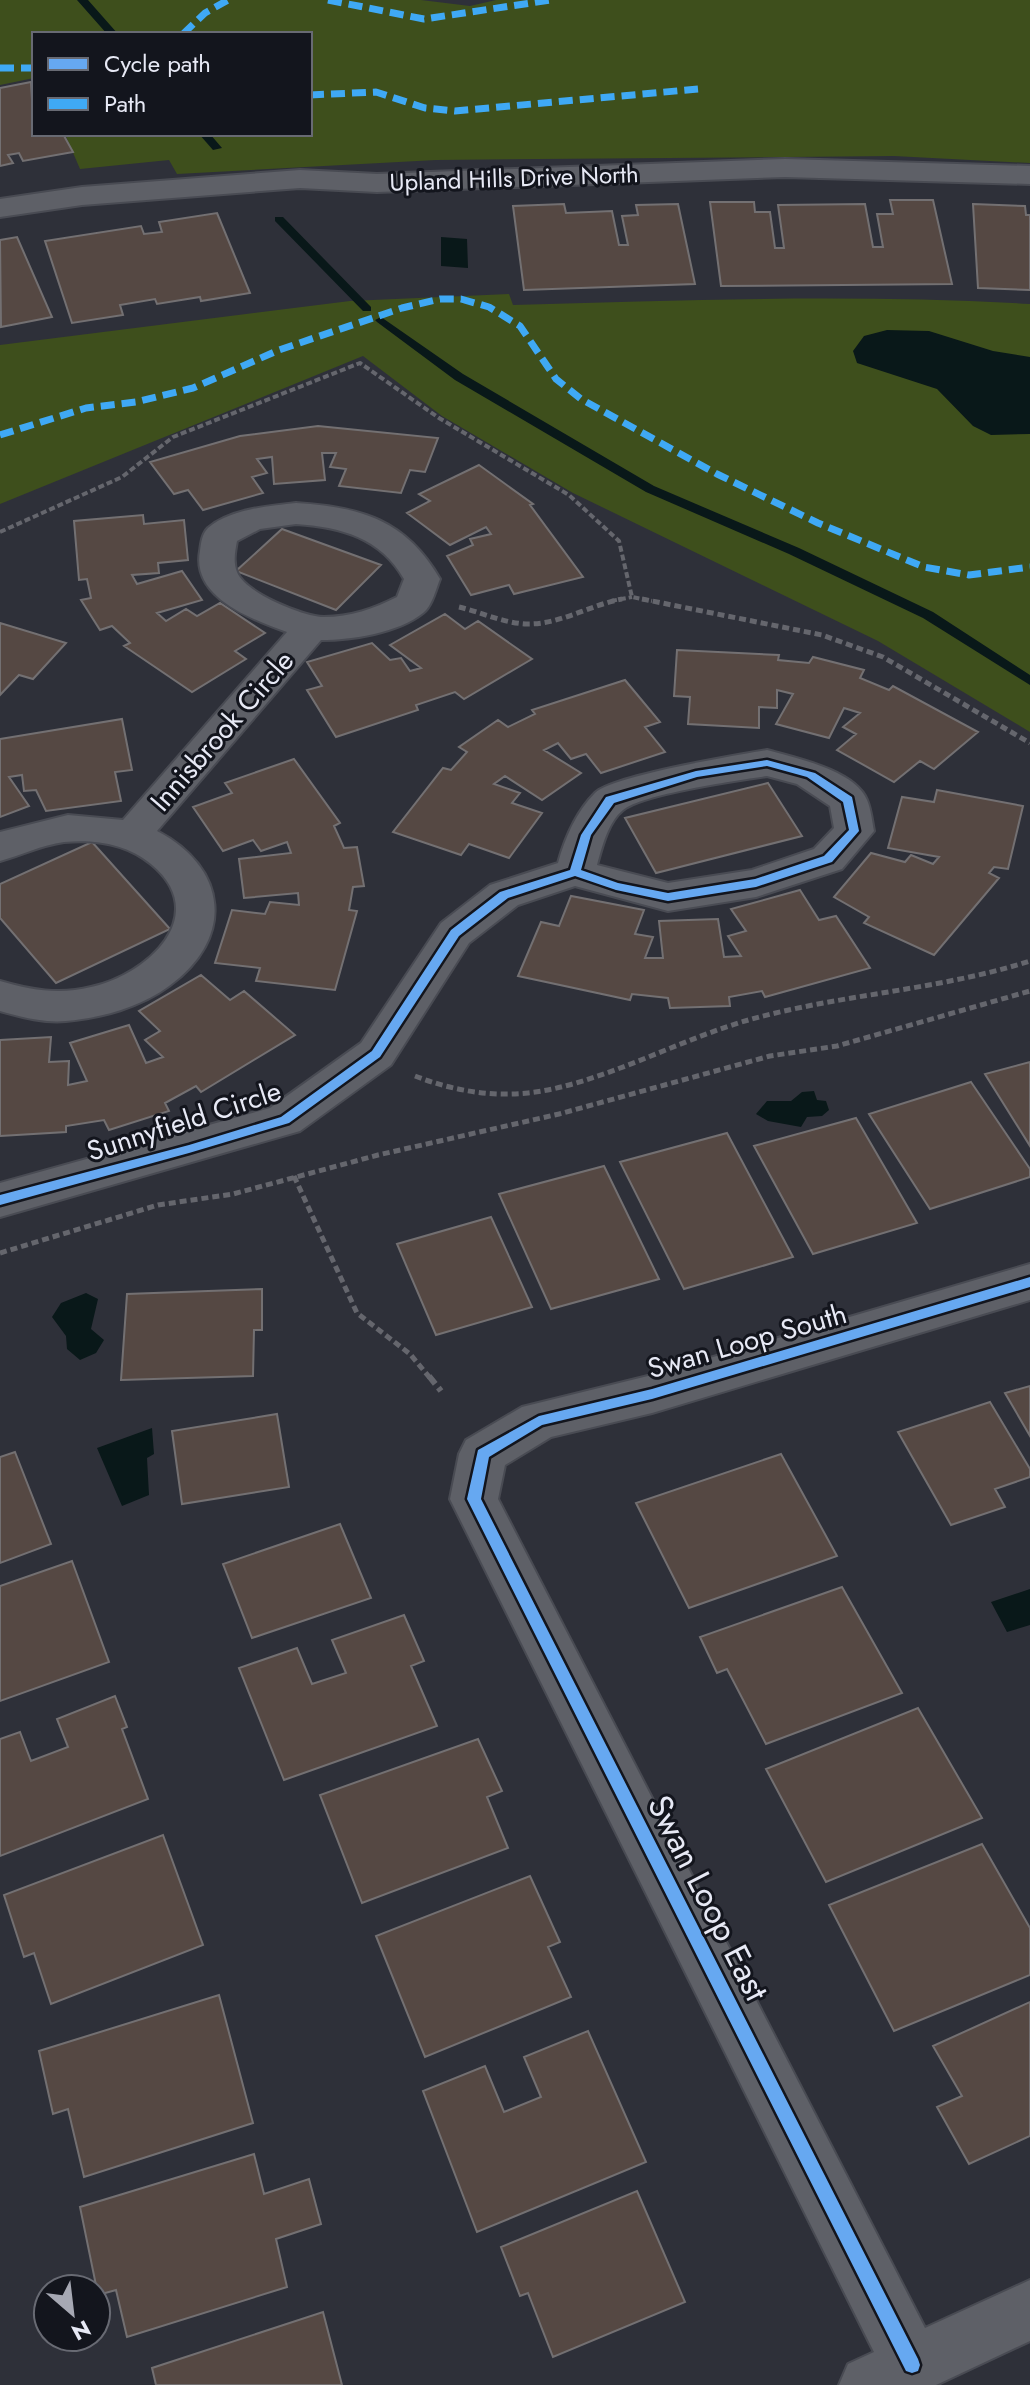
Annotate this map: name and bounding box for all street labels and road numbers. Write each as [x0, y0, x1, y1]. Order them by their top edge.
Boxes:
street label: Upland Hills Drive North [389, 156, 639, 200]
street label: Innisbrook Circle [141, 642, 303, 820]
street label: Sunnyfield Circle [82, 1070, 286, 1172]
street label: Swan Loop South [643, 1293, 851, 1389]
street label: Swan Loop East [635, 1787, 781, 2009]

